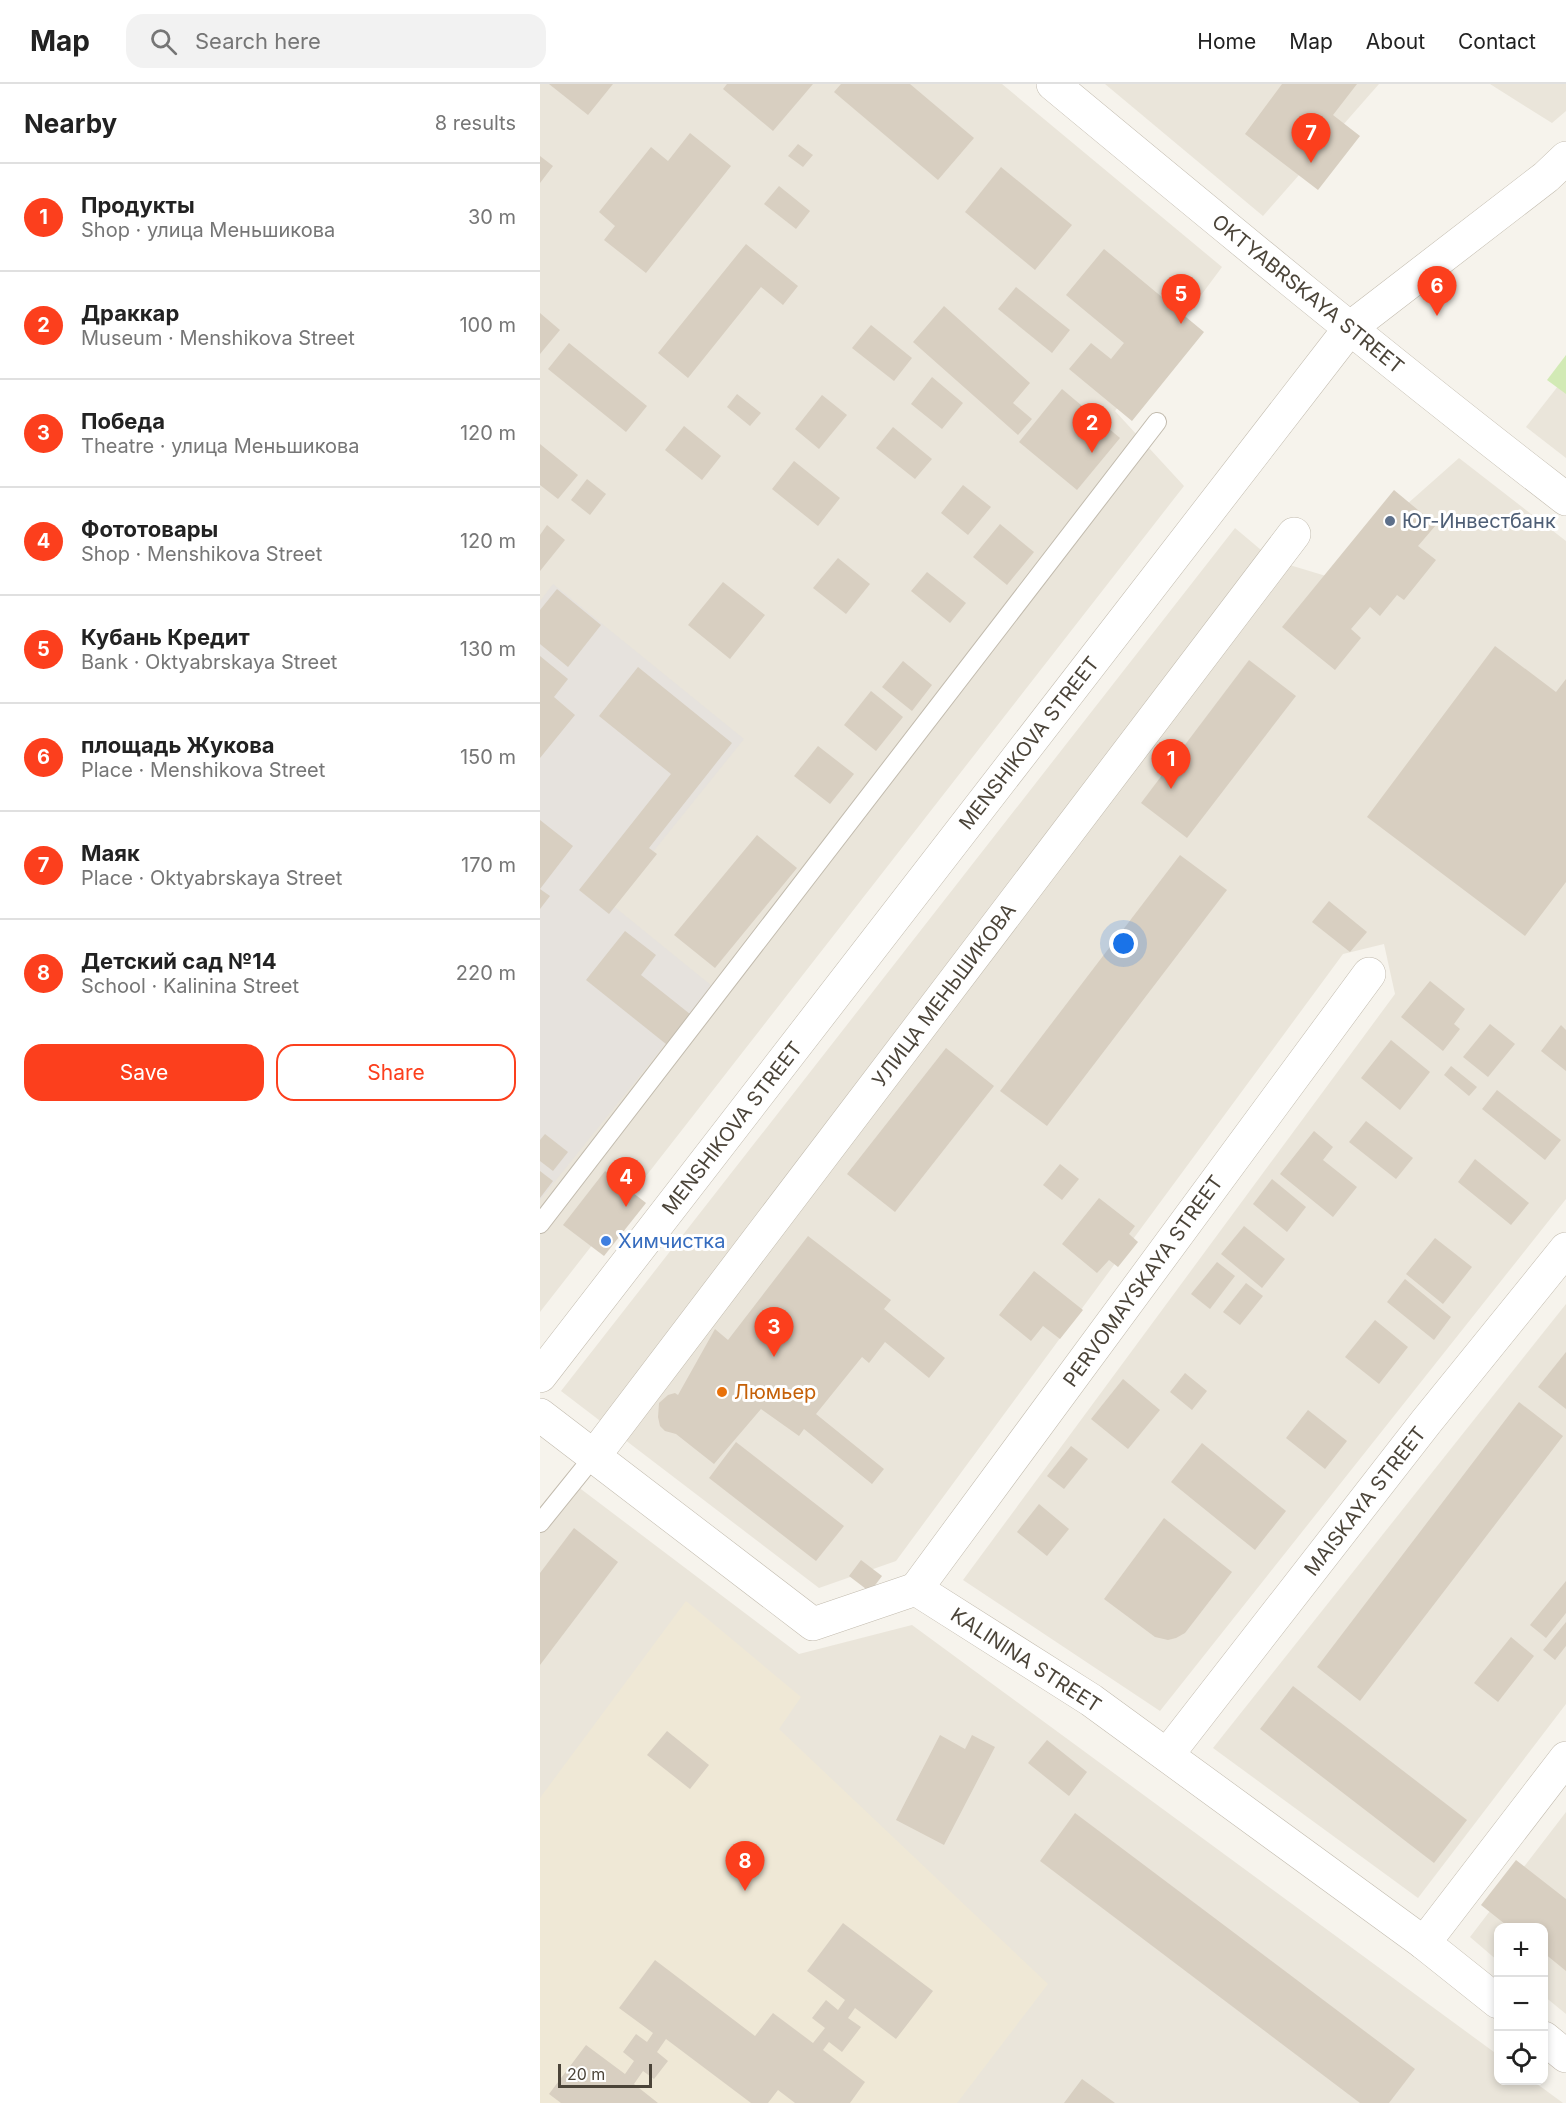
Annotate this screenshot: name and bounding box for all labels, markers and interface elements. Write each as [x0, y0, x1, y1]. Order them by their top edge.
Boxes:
search box [126, 14, 546, 68]
text: Map [30, 24, 90, 58]
icon: search [147, 25, 180, 58]
text: Search here [195, 28, 321, 54]
text: Home [1197, 29, 1256, 54]
text: Map [1289, 29, 1333, 54]
text: About [1366, 29, 1425, 54]
text: Contact [1458, 29, 1536, 54]
text: Nearby [24, 108, 117, 139]
text: 8 results [435, 111, 516, 135]
pin: 7 [1292, 113, 1330, 163]
text: Продукты [81, 192, 195, 218]
text: 1 [39, 205, 48, 229]
text: 30 m [468, 205, 516, 229]
street label: OKTYABRSKAYA STREET [1207, 209, 1409, 379]
text: Shop · улица Меньшикова [81, 218, 335, 242]
pin: 6 [1418, 266, 1456, 316]
pin: 5 [1162, 274, 1200, 324]
text: Драккар [81, 300, 179, 326]
text: 2 [37, 313, 50, 337]
text: 100 m [459, 313, 516, 337]
text: Museum · Menshikova Street [81, 326, 355, 350]
pin: 2 [1072, 404, 1112, 453]
text: Победа [81, 408, 165, 434]
text: 3 [37, 421, 50, 445]
text: 120 m [460, 421, 516, 445]
text: Theatre · улица Меньшикова [81, 434, 360, 458]
place label: Юг-Инвестбанк [1402, 509, 1556, 533]
marker: Юг-Инвестбанк [1383, 514, 1397, 528]
text: Фототовары [81, 516, 218, 542]
text: 4 [37, 529, 50, 553]
text: 120 m [460, 529, 516, 553]
text: Shop · Menshikova Street [81, 542, 322, 566]
text: Кубань Кредит [81, 624, 250, 650]
text: 5 [37, 637, 50, 661]
text: 130 m [460, 637, 516, 661]
text: Bank · Oktyabrskaya Street [81, 650, 337, 674]
street label: MENSHIKOVA STREET [954, 652, 1104, 834]
text: площадь Жукова [81, 732, 275, 758]
pin: 1 [1152, 740, 1190, 789]
text: 6 [37, 745, 50, 769]
text: 150 m [460, 745, 516, 769]
text: Place · Menshikova Street [81, 758, 325, 782]
text: Маяк [81, 840, 140, 866]
text: 7 [38, 853, 49, 877]
text: 170 m [461, 853, 516, 877]
text: Place · Oktyabrskaya Street [81, 866, 342, 890]
street label: УЛИЦА МЕНЬШИКОВА [867, 898, 1021, 1091]
your location [1109, 929, 1138, 958]
text: Детский сад №14 [81, 948, 277, 974]
text: 8 [37, 961, 50, 985]
text: 220 m [456, 961, 516, 985]
text: School · Kalinina Street [81, 974, 299, 998]
street label: MENSHIKOVA STREET [657, 1037, 807, 1219]
button: Save [24, 1044, 264, 1101]
button: Share [276, 1044, 516, 1101]
pin: 4 [606, 1158, 646, 1207]
street label: PERVOMAYSKAYA STREET [1058, 1171, 1228, 1391]
place label: Химчистка [618, 1229, 725, 1253]
marker: Химчистка [599, 1234, 613, 1248]
pin: 3 [754, 1308, 794, 1357]
place label: Люмьер [734, 1380, 816, 1404]
marker: Люмьер [715, 1385, 729, 1399]
street label: MAISKAYA STREET [1299, 1422, 1431, 1580]
street label: KALININA STREET [946, 1602, 1106, 1718]
pin: 8 [726, 1842, 764, 1891]
map controls [1494, 1923, 1548, 2085]
button: + [1494, 1923, 1548, 1977]
button: − [1494, 1977, 1548, 2031]
button: locate [1494, 2031, 1548, 2085]
scale bar [558, 2061, 652, 2088]
text: 20 m [567, 2064, 605, 2084]

